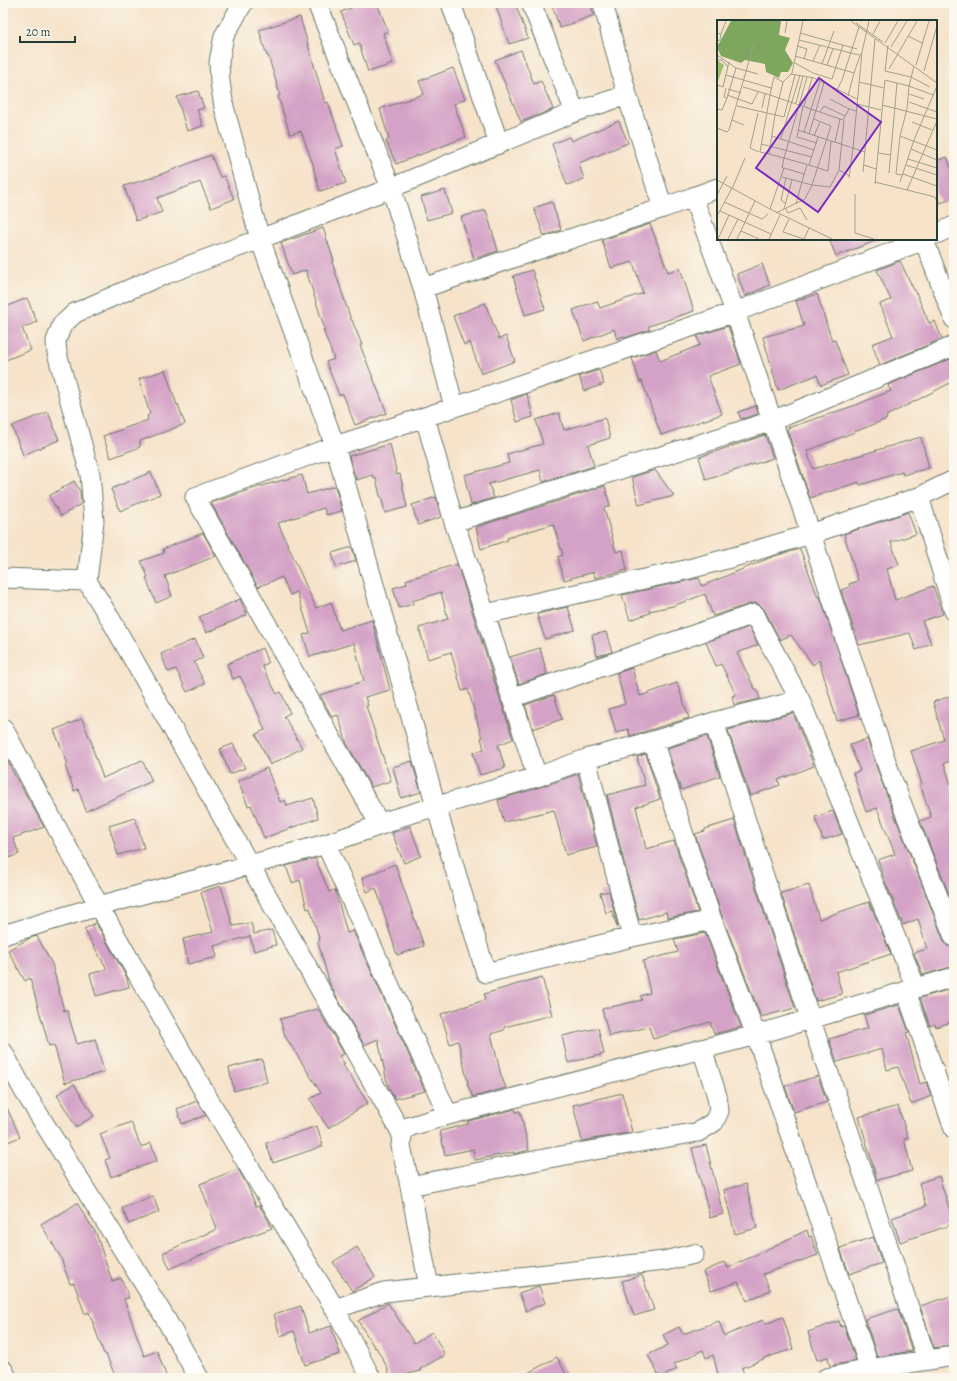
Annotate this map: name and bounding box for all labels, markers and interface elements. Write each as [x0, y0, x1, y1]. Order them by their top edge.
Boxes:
scale bar [20, 18, 75, 44]
inset map [717, 20, 937, 240]
text: 20 m [26, 24, 50, 40]

